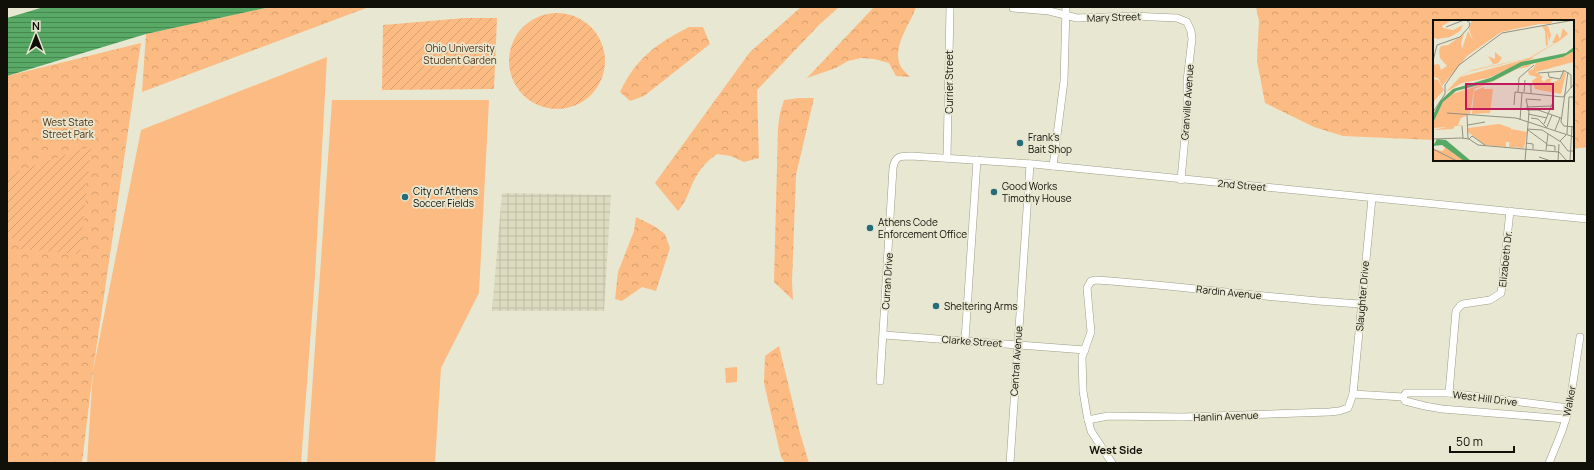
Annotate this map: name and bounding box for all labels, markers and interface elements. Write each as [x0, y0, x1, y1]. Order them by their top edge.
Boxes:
street label: Mary Street [1087, 9, 1141, 25]
north arrow [16, 16, 56, 56]
text: N [32, 18, 40, 33]
inset map [1433, 20, 1574, 161]
park label: Ohio University Student Garden [423, 41, 497, 67]
street label: Currier Street [942, 50, 956, 114]
street label: Granville Avenue [1177, 63, 1197, 140]
park label: West State Street Park [42, 115, 95, 141]
place label: Frank's Bait Shop [1028, 130, 1072, 156]
marker: Frank's Bait Shop [1015, 138, 1025, 148]
street label: 2nd Street [1217, 176, 1267, 194]
place label: Good Works Timothy House [1002, 179, 1072, 205]
place label: City of Athens Soccer Fields [413, 184, 478, 210]
marker: Good Works Timothy House [989, 187, 999, 197]
marker: City of Athens Soccer Fields [400, 192, 410, 202]
place label: Athens Code Enforcement Office [878, 215, 967, 241]
marker: Athens Code Enforcement Office [865, 223, 875, 233]
street label: Elizabeth Dr. [1495, 230, 1515, 288]
street label: Curran Drive [878, 252, 896, 310]
street label: Slaughter Drive [1352, 260, 1372, 332]
street label: Rardin Avenue [1196, 282, 1263, 302]
place label: Sheltering Arms [944, 299, 1017, 313]
marker: Sheltering Arms [931, 301, 941, 311]
street label: Central Avenue [1007, 325, 1025, 397]
street label: Clarke Street [941, 332, 1003, 350]
street label: Walker [1559, 384, 1579, 418]
street label: West Hill Drive [1452, 387, 1518, 409]
street label: Hanlin Avenue [1193, 408, 1259, 424]
scale bar [1450, 428, 1514, 454]
text: 50 m [1456, 433, 1483, 450]
district label: West Side [1089, 442, 1143, 457]

